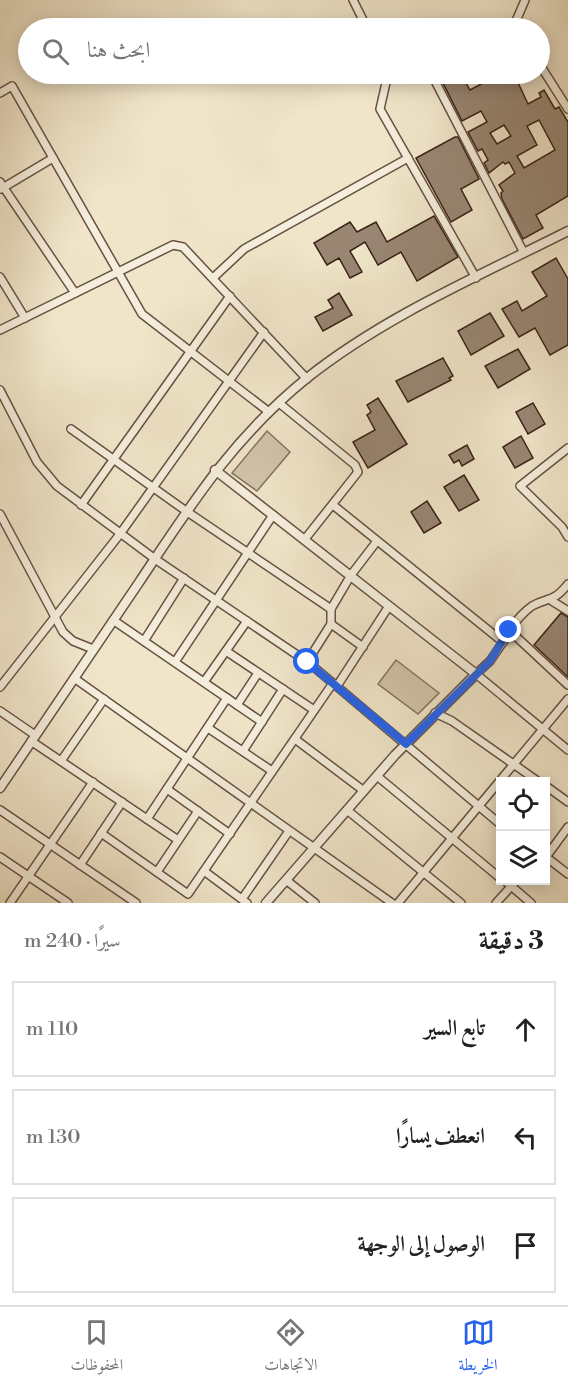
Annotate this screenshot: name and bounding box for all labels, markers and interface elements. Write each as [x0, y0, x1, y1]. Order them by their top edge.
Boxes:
search box [18, 18, 550, 84]
icon: search [39, 35, 72, 68]
text: ابحث هنا [87, 37, 150, 64]
route end [495, 616, 521, 642]
route start [293, 648, 319, 674]
map controls [496, 777, 550, 885]
button: locate [496, 777, 550, 831]
button: layers [496, 831, 550, 885]
text: 3 دقيقة [479, 925, 544, 957]
text: سيرًا · 240 m [24, 929, 121, 954]
icon: ahead [509, 1013, 542, 1046]
text: تابع السير [424, 1015, 485, 1042]
text: 110 m [26, 1017, 78, 1042]
icon: left [509, 1121, 542, 1154]
text: انعطف يسارًا [396, 1123, 485, 1150]
text: 130 m [26, 1125, 81, 1150]
icon: arrive [509, 1229, 542, 1262]
text: الوصول إلى الوجهة [357, 1231, 485, 1258]
tab: المحفوظات [71, 1316, 123, 1380]
tab: الاتجاهات [264, 1316, 318, 1380]
tab: الخريطة [459, 1316, 498, 1380]

